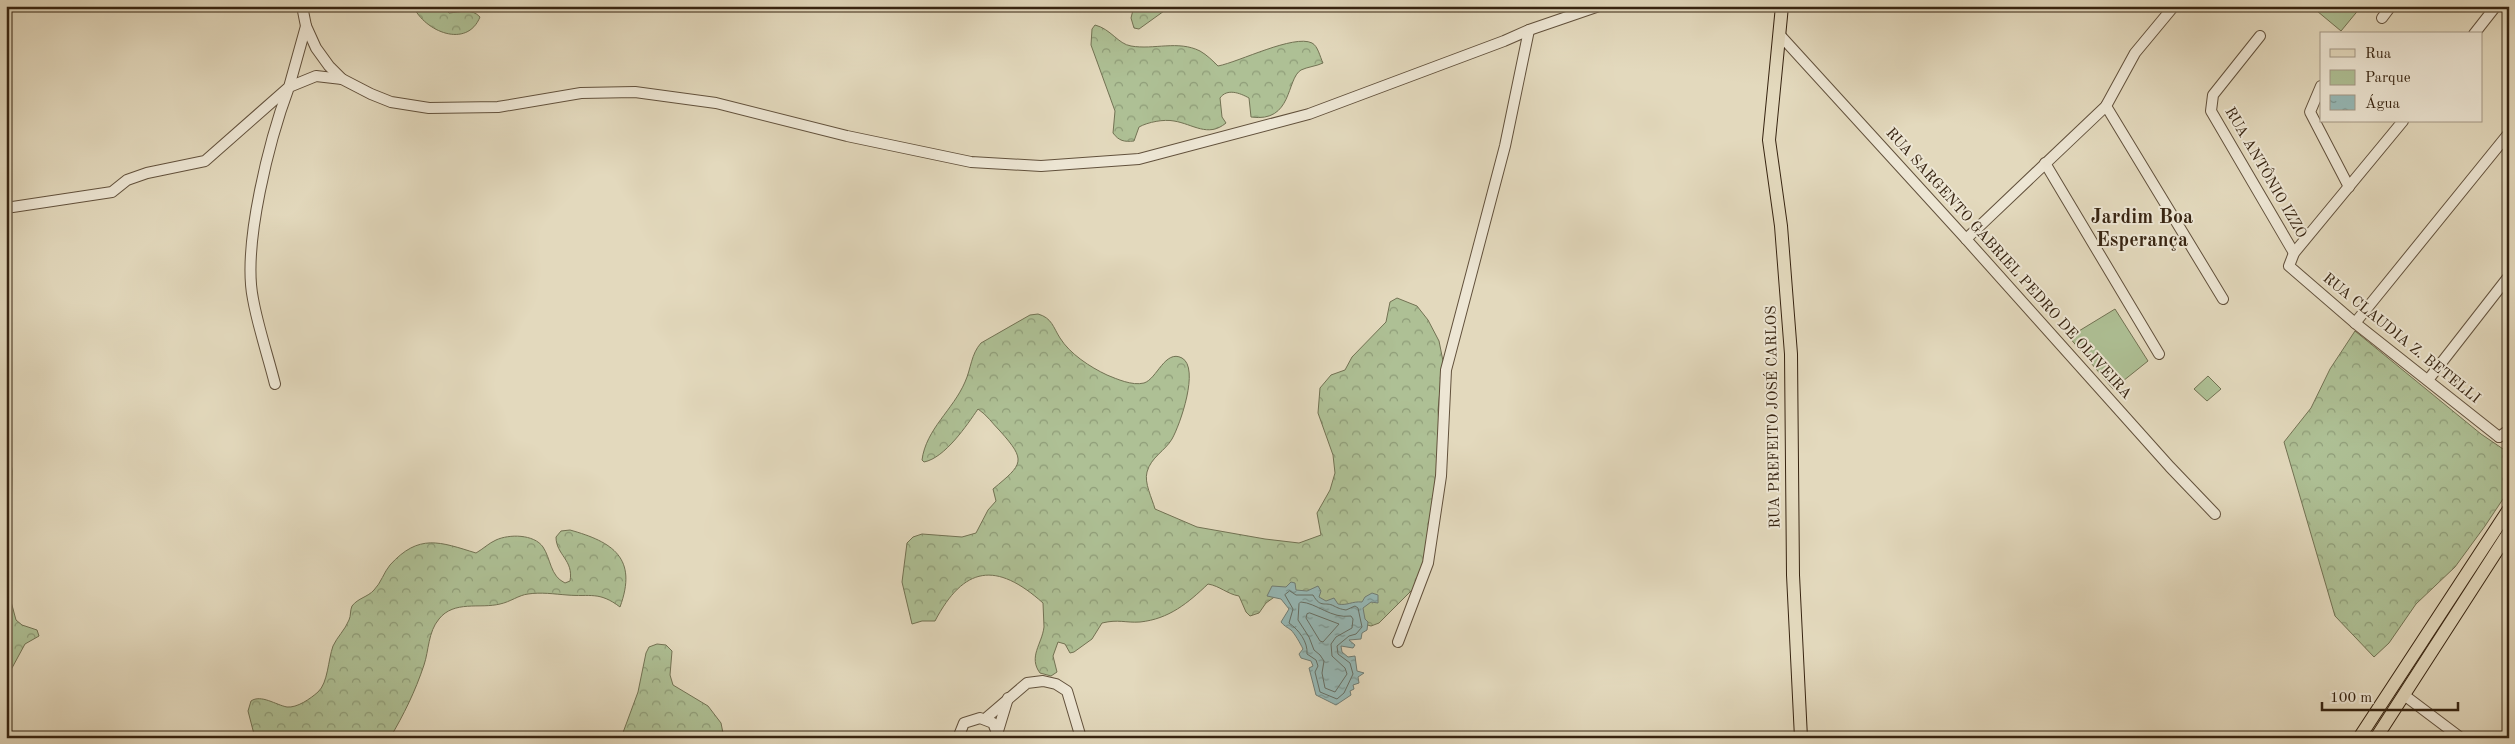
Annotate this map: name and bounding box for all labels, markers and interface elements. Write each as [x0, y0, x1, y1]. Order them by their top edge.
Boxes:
legend [2320, 32, 2482, 122]
text: Rua [2365, 47, 2392, 62]
text: Parque [2365, 71, 2411, 86]
text: Água [2365, 94, 2401, 112]
street label: RUA ANTÔNIO IZZO [2221, 103, 2311, 241]
street label: RUA SARGENTO GABRIEL PEDRO DE OLIVEIRA [1882, 126, 2134, 403]
district label: Jardim Boa Esperança [2091, 208, 2193, 251]
street label: RUA CLAUDIA Z. BETELLI [2320, 271, 2482, 407]
street label: RUA PREFEITO JOSÉ CARLOS [1762, 305, 1783, 529]
scale bar [2322, 679, 2459, 711]
text: 100 m [2330, 691, 2372, 706]

